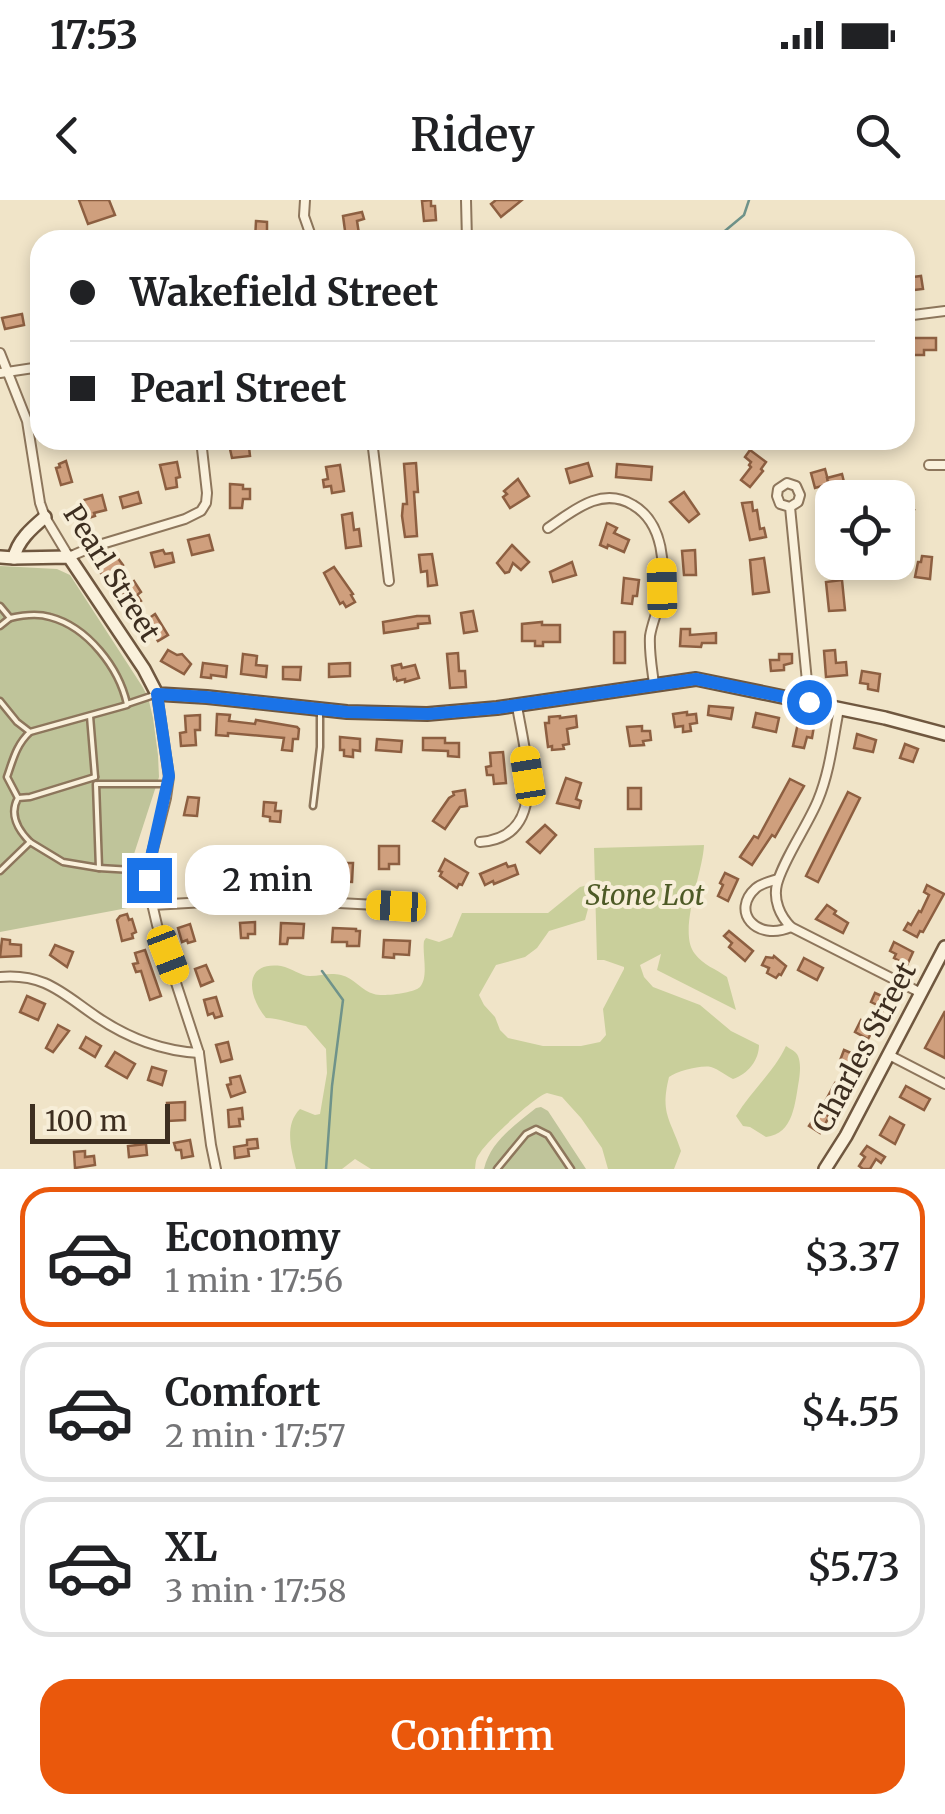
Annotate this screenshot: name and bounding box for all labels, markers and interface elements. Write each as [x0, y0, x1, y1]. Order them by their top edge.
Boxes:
text: 17:53 [50, 12, 138, 59]
text: Ridey [410, 107, 535, 163]
icon: back [40, 108, 95, 163]
icon: search [850, 108, 905, 163]
text: Wakefield Street [130, 269, 438, 316]
text: Pearl Street [130, 365, 346, 412]
map controls [815, 480, 915, 580]
button: locate [815, 480, 915, 580]
street label: Pearl Street [56, 498, 168, 648]
car [646, 558, 678, 618]
route start [787, 680, 832, 725]
car [508, 744, 548, 808]
callout: 2 min [184, 845, 349, 915]
route end [127, 858, 172, 903]
text: 2 min [222, 860, 313, 900]
park label: Stone Lot [586, 877, 705, 913]
car [365, 889, 427, 923]
car [143, 922, 193, 988]
street label: Charles Street [804, 956, 924, 1138]
scale bar [30, 1099, 170, 1144]
text: 100 m [45, 1103, 127, 1139]
icon: car [45, 1212, 135, 1302]
text: Economy [165, 1214, 340, 1261]
text: $3.37 [804, 1234, 900, 1281]
text: 1 min · 17:56 [165, 1261, 343, 1301]
icon: car [45, 1367, 135, 1457]
text: Comfort [165, 1369, 321, 1416]
text: $4.55 [801, 1389, 900, 1436]
text: 2 min · 17:57 [165, 1416, 346, 1456]
icon: car [45, 1522, 135, 1612]
text: XL [165, 1524, 217, 1571]
text: $5.73 [807, 1544, 900, 1591]
text: 3 min · 17:58 [165, 1571, 347, 1611]
button: Confirm [40, 1679, 905, 1794]

